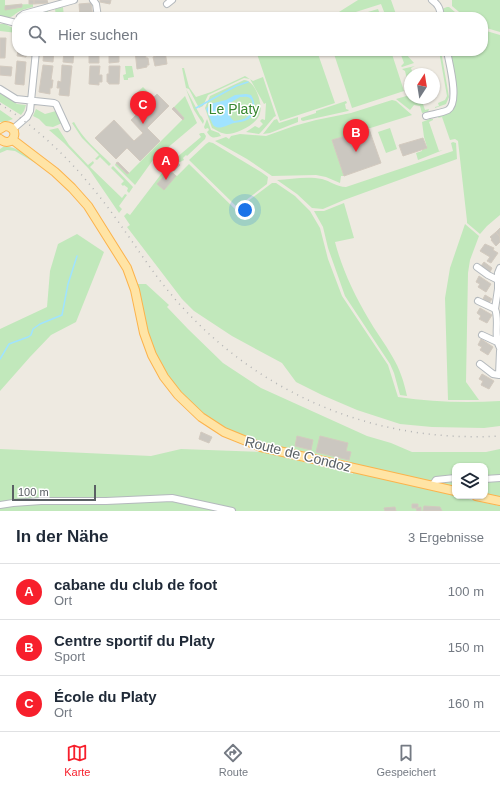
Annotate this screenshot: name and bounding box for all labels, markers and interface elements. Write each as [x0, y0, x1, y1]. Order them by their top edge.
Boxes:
search box [12, 12, 488, 56]
icon: search [26, 23, 48, 45]
text: Hier suchen [58, 26, 138, 43]
north arrow [404, 68, 440, 104]
pin: C [130, 91, 156, 124]
park label: Le Platy [209, 101, 259, 117]
pin: B [343, 119, 369, 152]
pin: A [153, 147, 179, 180]
your location [235, 200, 255, 220]
street label: Route de Condoz [243, 433, 353, 475]
map controls [452, 463, 488, 499]
button: layers [452, 463, 488, 499]
scale bar [12, 483, 96, 502]
text: 100 m [18, 486, 49, 498]
text: In der Nähe [16, 527, 109, 546]
text: 3 Ergebnisse [408, 530, 484, 545]
text: cabane du club de foot [54, 576, 217, 593]
text: A [24, 584, 34, 599]
text: 100 m [448, 584, 484, 599]
text: Ort [54, 593, 72, 608]
text: Centre sportif du Platy [54, 632, 215, 649]
text: B [24, 640, 34, 655]
text: 150 m [448, 640, 484, 655]
text: Sport [54, 649, 85, 664]
text: École du Platy [54, 688, 157, 705]
text: C [24, 696, 34, 711]
text: 160 m [448, 696, 484, 711]
text: Ort [54, 705, 72, 720]
tab: Karte [64, 742, 90, 778]
tab: Route [219, 742, 248, 778]
tab: Gespeichert [377, 742, 436, 778]

